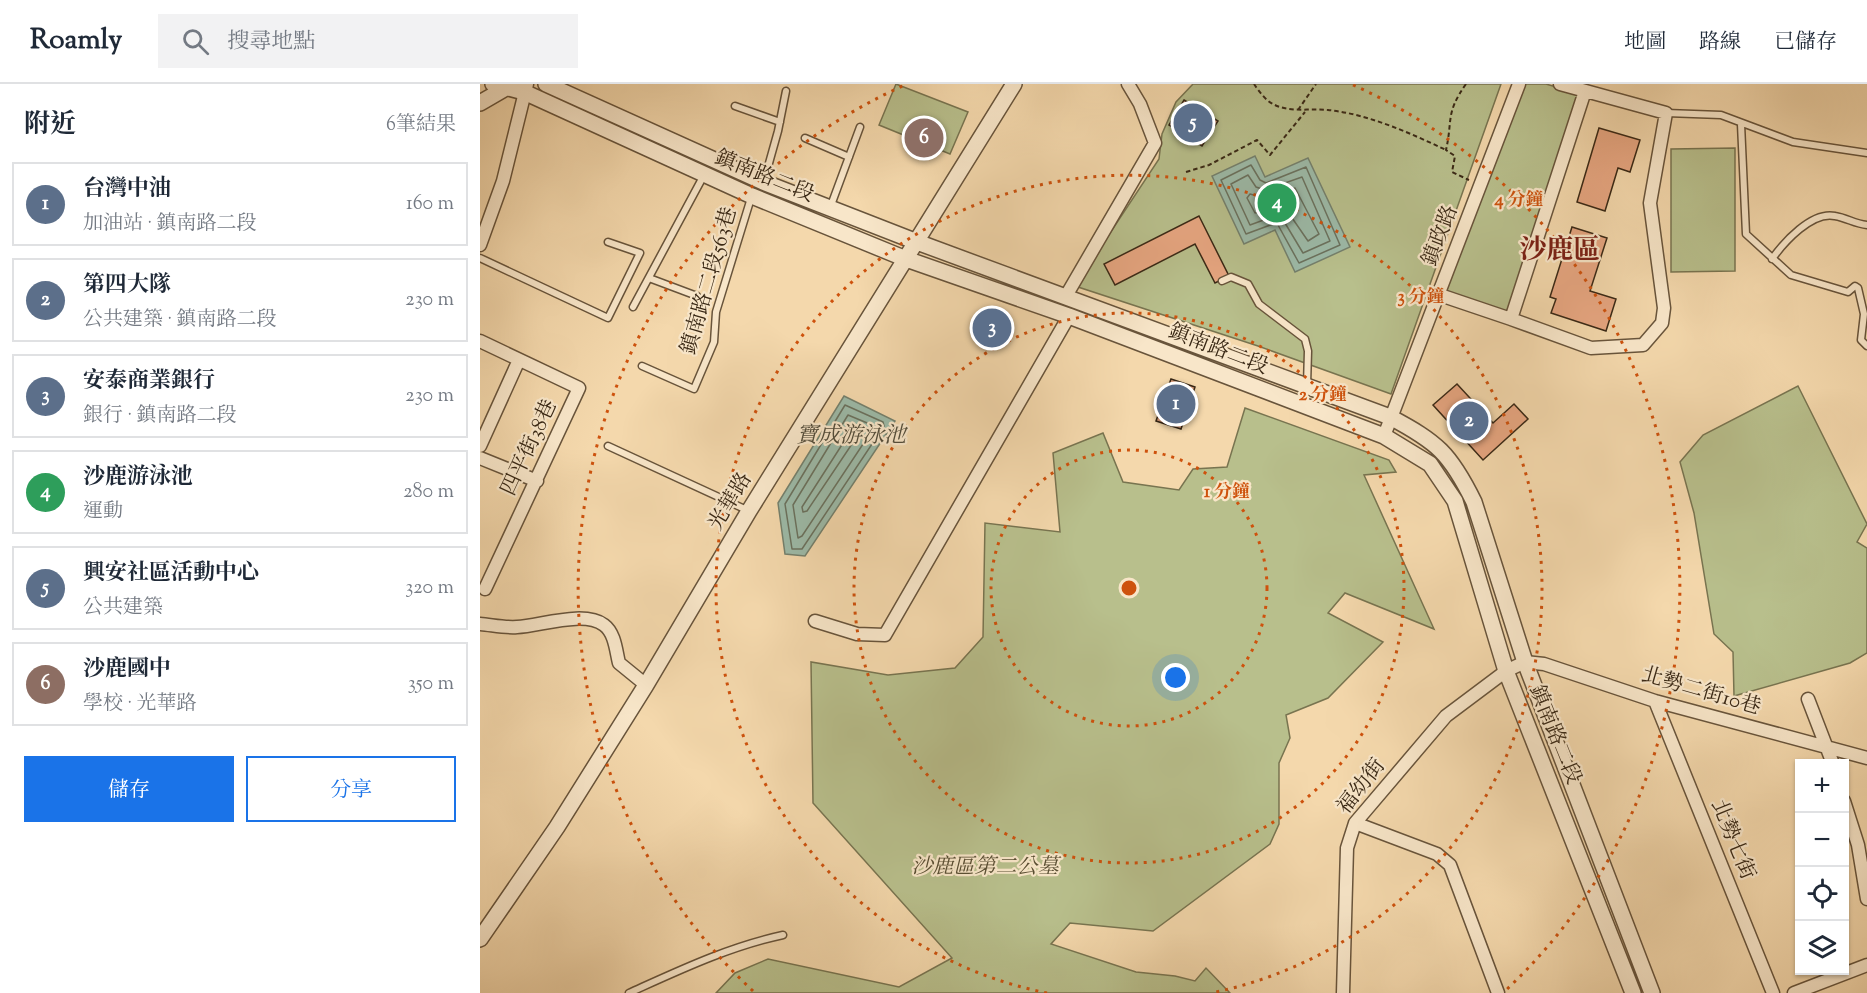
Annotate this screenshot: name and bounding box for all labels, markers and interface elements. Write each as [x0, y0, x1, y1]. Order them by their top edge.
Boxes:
search box [158, 14, 578, 68]
text: Roamly [30, 21, 122, 61]
icon: search [179, 25, 212, 58]
text: 搜尋地點 [227, 27, 315, 59]
text: 地圖 [1624, 28, 1666, 58]
text: 路線 [1699, 28, 1741, 58]
text: 已儲存 [1774, 28, 1837, 58]
pin: 5 [1174, 100, 1212, 146]
text: 附近 [24, 107, 76, 144]
text: 6筆結果 [386, 111, 456, 140]
pin: 6 [904, 116, 944, 160]
street label: 鎮南路二段 [710, 143, 818, 211]
text: 台灣中油 [83, 174, 171, 206]
pin: 4 [1258, 180, 1296, 226]
text: 4 分鐘 [1494, 188, 1543, 214]
text: 1 [42, 190, 49, 219]
text: 160 m [406, 190, 454, 219]
street label: 鎮政路 [1416, 201, 1466, 271]
street label: 鎮南路二段563巷 [675, 204, 745, 358]
text: 加油站 · 鎮南路二段 [83, 210, 257, 239]
district label: 沙鹿區 [1520, 232, 1601, 271]
text: 第四大隊 [83, 270, 171, 302]
text: 3 分鐘 [1397, 285, 1445, 311]
text: 2 [41, 286, 50, 315]
text: 230 m [405, 286, 454, 315]
text: 公共建築 · 鎮南路二段 [83, 306, 277, 335]
pin: 3 [972, 306, 1012, 350]
street label: 鎮南路二段 [1164, 317, 1272, 383]
text: 安泰商業銀行 [83, 366, 215, 398]
text: 3 [41, 382, 50, 411]
text: 230 m [405, 382, 454, 411]
pin: 1 [1156, 382, 1196, 426]
text: 2 分鐘 [1299, 383, 1347, 409]
street label: 四平街38巷 [495, 395, 565, 501]
pin: 2 [1450, 398, 1488, 444]
text: 銀行 · 鎮南路二段 [83, 402, 237, 431]
water label: 寶成游泳池 [796, 421, 908, 453]
text: 沙鹿游泳池 [83, 462, 193, 494]
street label: 光華路 [702, 467, 760, 537]
text: 4 [40, 478, 51, 507]
text: 280 m [403, 478, 454, 507]
text: 1 分鐘 [1204, 480, 1250, 506]
text: 運動 [83, 498, 123, 527]
text: 興安社區活動中心 [83, 558, 259, 590]
text: 5 [42, 574, 49, 603]
text: 320 m [405, 574, 454, 603]
centre of rings [1119, 578, 1139, 598]
text: 公共建築 [83, 594, 163, 623]
text: 沙鹿國中 [83, 654, 171, 686]
street label: 北勢二街10巷 [1638, 661, 1764, 723]
your location [1161, 663, 1190, 692]
text: 6 [41, 670, 50, 699]
text: 350 m [408, 670, 454, 699]
street label: 鎮南路二段 [1520, 681, 1588, 789]
text: 學校 · 光華路 [83, 690, 197, 719]
street label: 福幼街 [1331, 753, 1393, 821]
button: 儲存 [24, 756, 234, 822]
button: 分享 [246, 756, 456, 822]
map controls [1795, 759, 1849, 975]
button: + [1795, 759, 1849, 813]
street label: 北勢七街 [1702, 795, 1762, 885]
button: − [1795, 813, 1849, 867]
park label: 沙鹿區第二公墓 [912, 853, 1061, 883]
button: locate [1795, 867, 1849, 921]
button: layers [1795, 921, 1849, 975]

